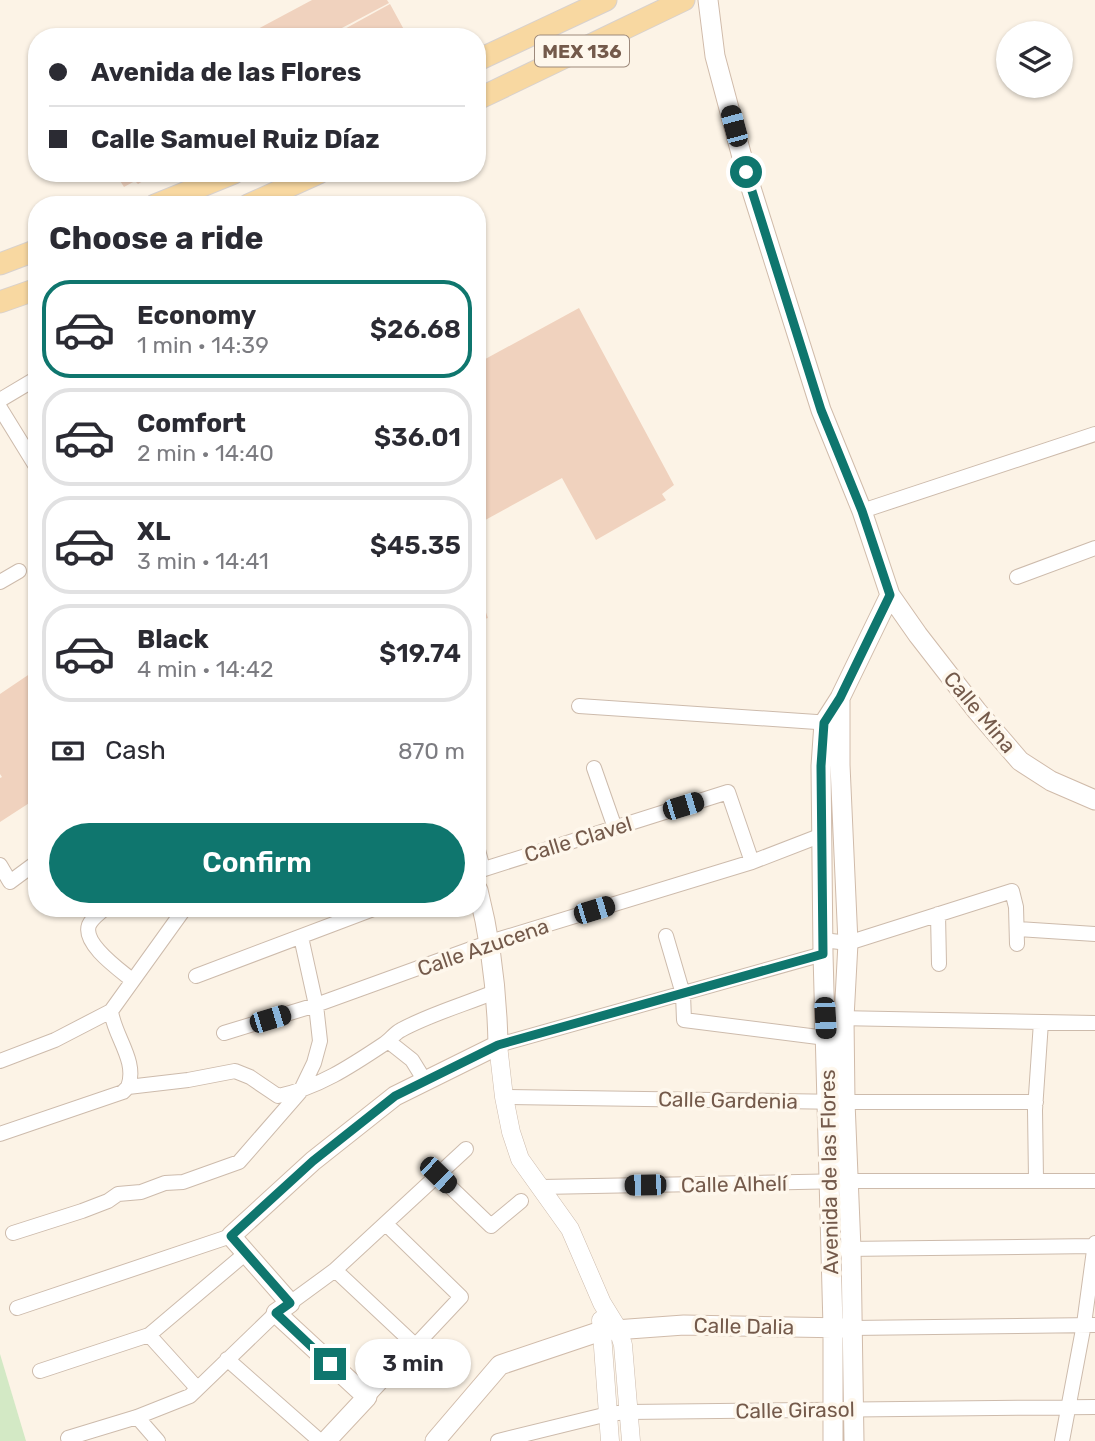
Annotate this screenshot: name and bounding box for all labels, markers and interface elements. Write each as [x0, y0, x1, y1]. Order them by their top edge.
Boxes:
map controls [996, 21, 1073, 98]
button: layers [996, 21, 1073, 98]
road number: MEX 136 [535, 36, 629, 66]
text: Avenida de las Flores [91, 57, 361, 88]
car [719, 103, 750, 149]
text: Calle Samuel Ruiz Díaz [91, 124, 380, 155]
route start [730, 156, 762, 188]
text: Choose a ride [49, 219, 263, 257]
icon: car [53, 298, 116, 361]
text: Economy [137, 300, 256, 331]
text: $26.68 [370, 314, 461, 345]
text: 1 min · 14:39 [137, 331, 269, 359]
icon: car [53, 406, 116, 469]
text: Comfort [137, 408, 246, 439]
text: $36.01 [374, 422, 461, 453]
text: 2 min · 14:40 [137, 439, 274, 467]
icon: car [53, 514, 116, 577]
text: XL [137, 516, 170, 547]
text: $45.35 [370, 530, 461, 561]
text: 3 min · 14:41 [137, 547, 269, 575]
icon: car [53, 622, 116, 685]
text: Black [137, 624, 209, 655]
text: $19.74 [379, 638, 461, 669]
text: 4 min · 14:42 [137, 655, 274, 683]
street label: Calle Mina [939, 666, 1021, 758]
icon: cash [49, 732, 87, 770]
text: Cash [105, 735, 166, 766]
text: 870 m [398, 737, 465, 765]
car [660, 790, 707, 822]
street label: Calle Clavel [521, 811, 635, 867]
button: Confirm [49, 823, 465, 903]
car [571, 894, 618, 926]
street label: Calle Azucena [414, 913, 552, 981]
car [814, 996, 837, 1040]
car [247, 1003, 294, 1035]
street label: Avenida de las Flores [815, 1069, 843, 1275]
street label: Calle Gardenia [658, 1086, 798, 1114]
car [416, 1153, 461, 1197]
street label: Calle Alhelí [681, 1171, 788, 1197]
car [624, 1174, 667, 1196]
street label: Calle Dalia [694, 1313, 794, 1339]
callout: 3 min [354, 1340, 470, 1388]
route end [314, 1348, 346, 1380]
text: 3 min [382, 1349, 444, 1377]
street label: Calle Girasol [735, 1396, 855, 1424]

